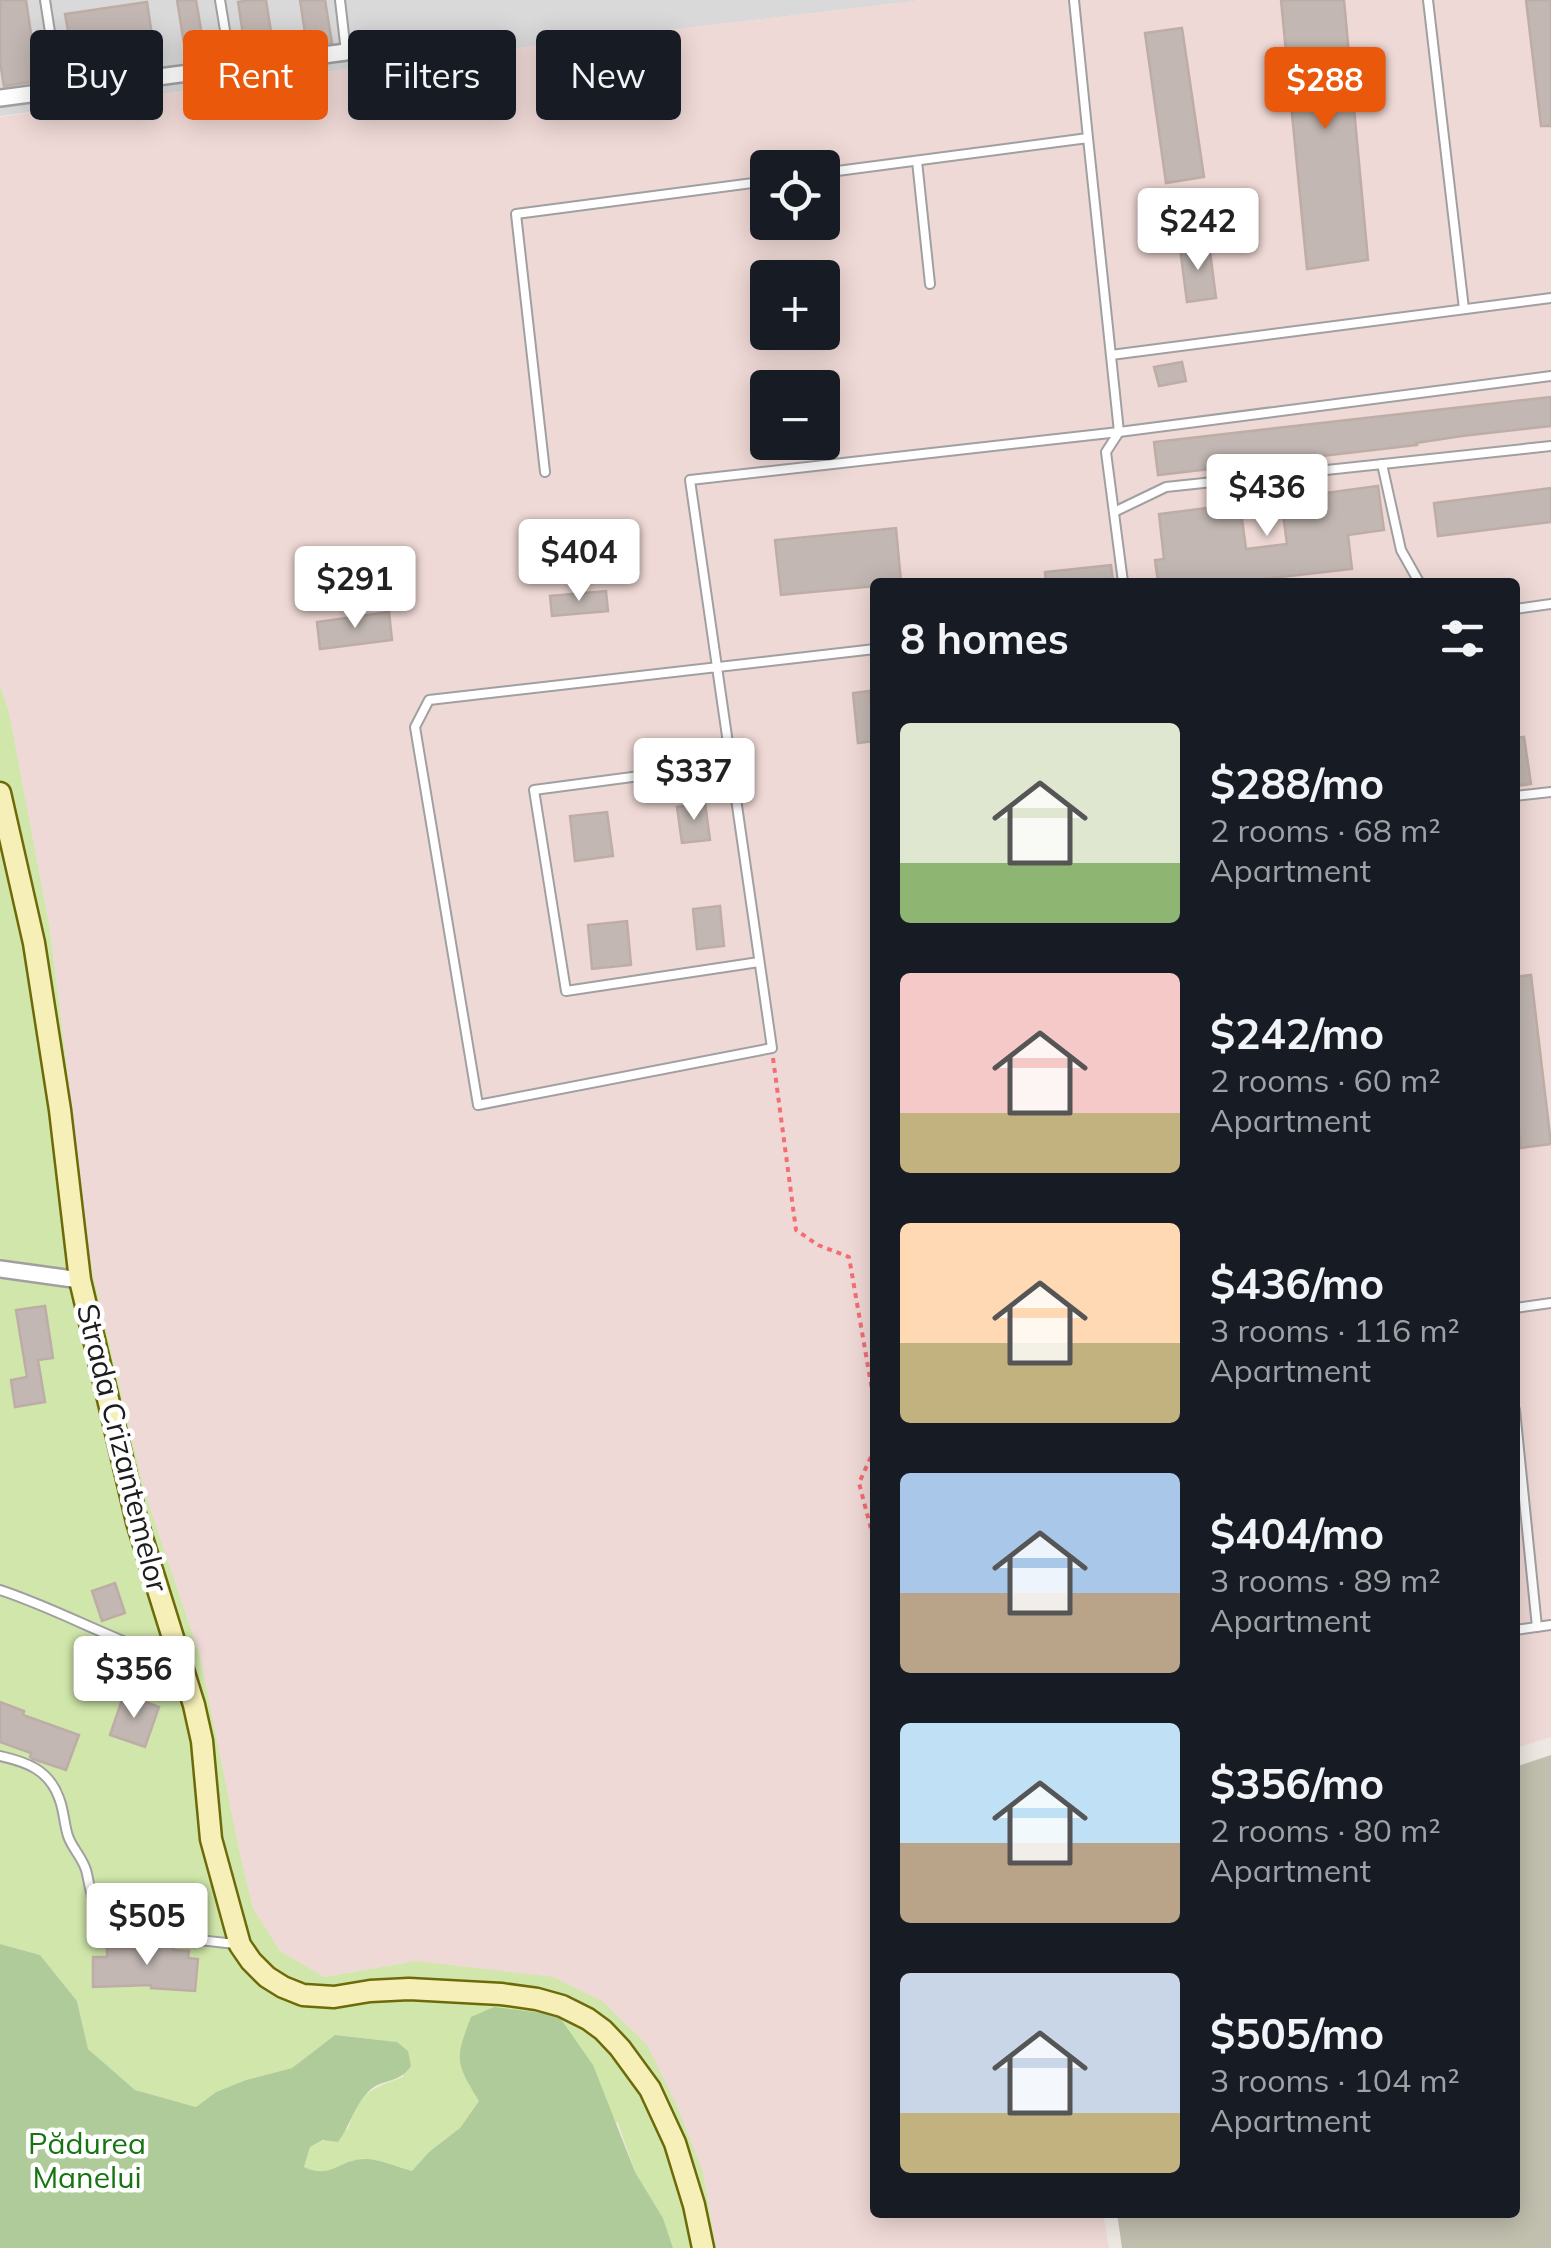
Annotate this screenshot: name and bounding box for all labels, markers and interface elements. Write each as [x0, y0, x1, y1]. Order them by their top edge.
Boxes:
chip: Buy [30, 30, 163, 120]
chip: Rent [183, 30, 328, 120]
chip: Filters [348, 30, 516, 120]
chip: New [536, 30, 681, 120]
pin: $288 [1266, 47, 1384, 132]
text: $288 [1287, 59, 1363, 99]
map controls [750, 150, 840, 460]
button: locate [750, 150, 840, 240]
pin: $242 [1139, 188, 1257, 273]
text: $242 [1160, 200, 1236, 240]
button: + [750, 260, 840, 350]
button: − [750, 370, 840, 460]
pin: $436 [1208, 454, 1326, 539]
text: $436 [1229, 466, 1305, 506]
pin: $404 [520, 519, 638, 604]
text: $404 [541, 531, 617, 571]
pin: $291 [296, 546, 414, 631]
text: $291 [317, 558, 393, 598]
icon: filters [1435, 611, 1490, 666]
text: 8 homes [900, 612, 1069, 665]
pin: $337 [635, 738, 753, 823]
text: $337 [656, 750, 732, 790]
text: $288/mo [1210, 757, 1384, 810]
icon: home [980, 763, 1100, 883]
text: 2 rooms · 68 m² [1210, 810, 1441, 850]
text: Apartment [1210, 850, 1371, 890]
text: $242/mo [1210, 1007, 1384, 1060]
icon: home [980, 1013, 1100, 1133]
text: 2 rooms · 60 m² [1210, 1060, 1441, 1100]
text: Apartment [1210, 1100, 1371, 1140]
text: $436/mo [1210, 1257, 1384, 1310]
icon: home [980, 1263, 1100, 1383]
street label: Strada Crizantemelor [69, 1300, 177, 1596]
text: 3 rooms · 116 m² [1210, 1310, 1460, 1350]
text: Apartment [1210, 1350, 1371, 1390]
text: $404/mo [1210, 1507, 1384, 1560]
icon: home [980, 1513, 1100, 1633]
text: 3 rooms · 89 m² [1210, 1560, 1441, 1600]
text: Apartment [1210, 1600, 1371, 1640]
pin: $356 [75, 1636, 193, 1721]
text: $356 [96, 1648, 172, 1688]
text: $356/mo [1210, 1757, 1384, 1810]
icon: home [980, 1763, 1100, 1883]
text: 2 rooms · 80 m² [1210, 1810, 1441, 1850]
text: Apartment [1210, 1850, 1371, 1890]
pin: $505 [88, 1883, 206, 1968]
text: $505 [109, 1895, 185, 1935]
text: $505/mo [1210, 2007, 1384, 2060]
icon: home [980, 2013, 1100, 2133]
text: 3 rooms · 104 m² [1210, 2060, 1460, 2100]
text: Apartment [1210, 2100, 1371, 2140]
park label: Pădurea Manelui [28, 2124, 146, 2196]

